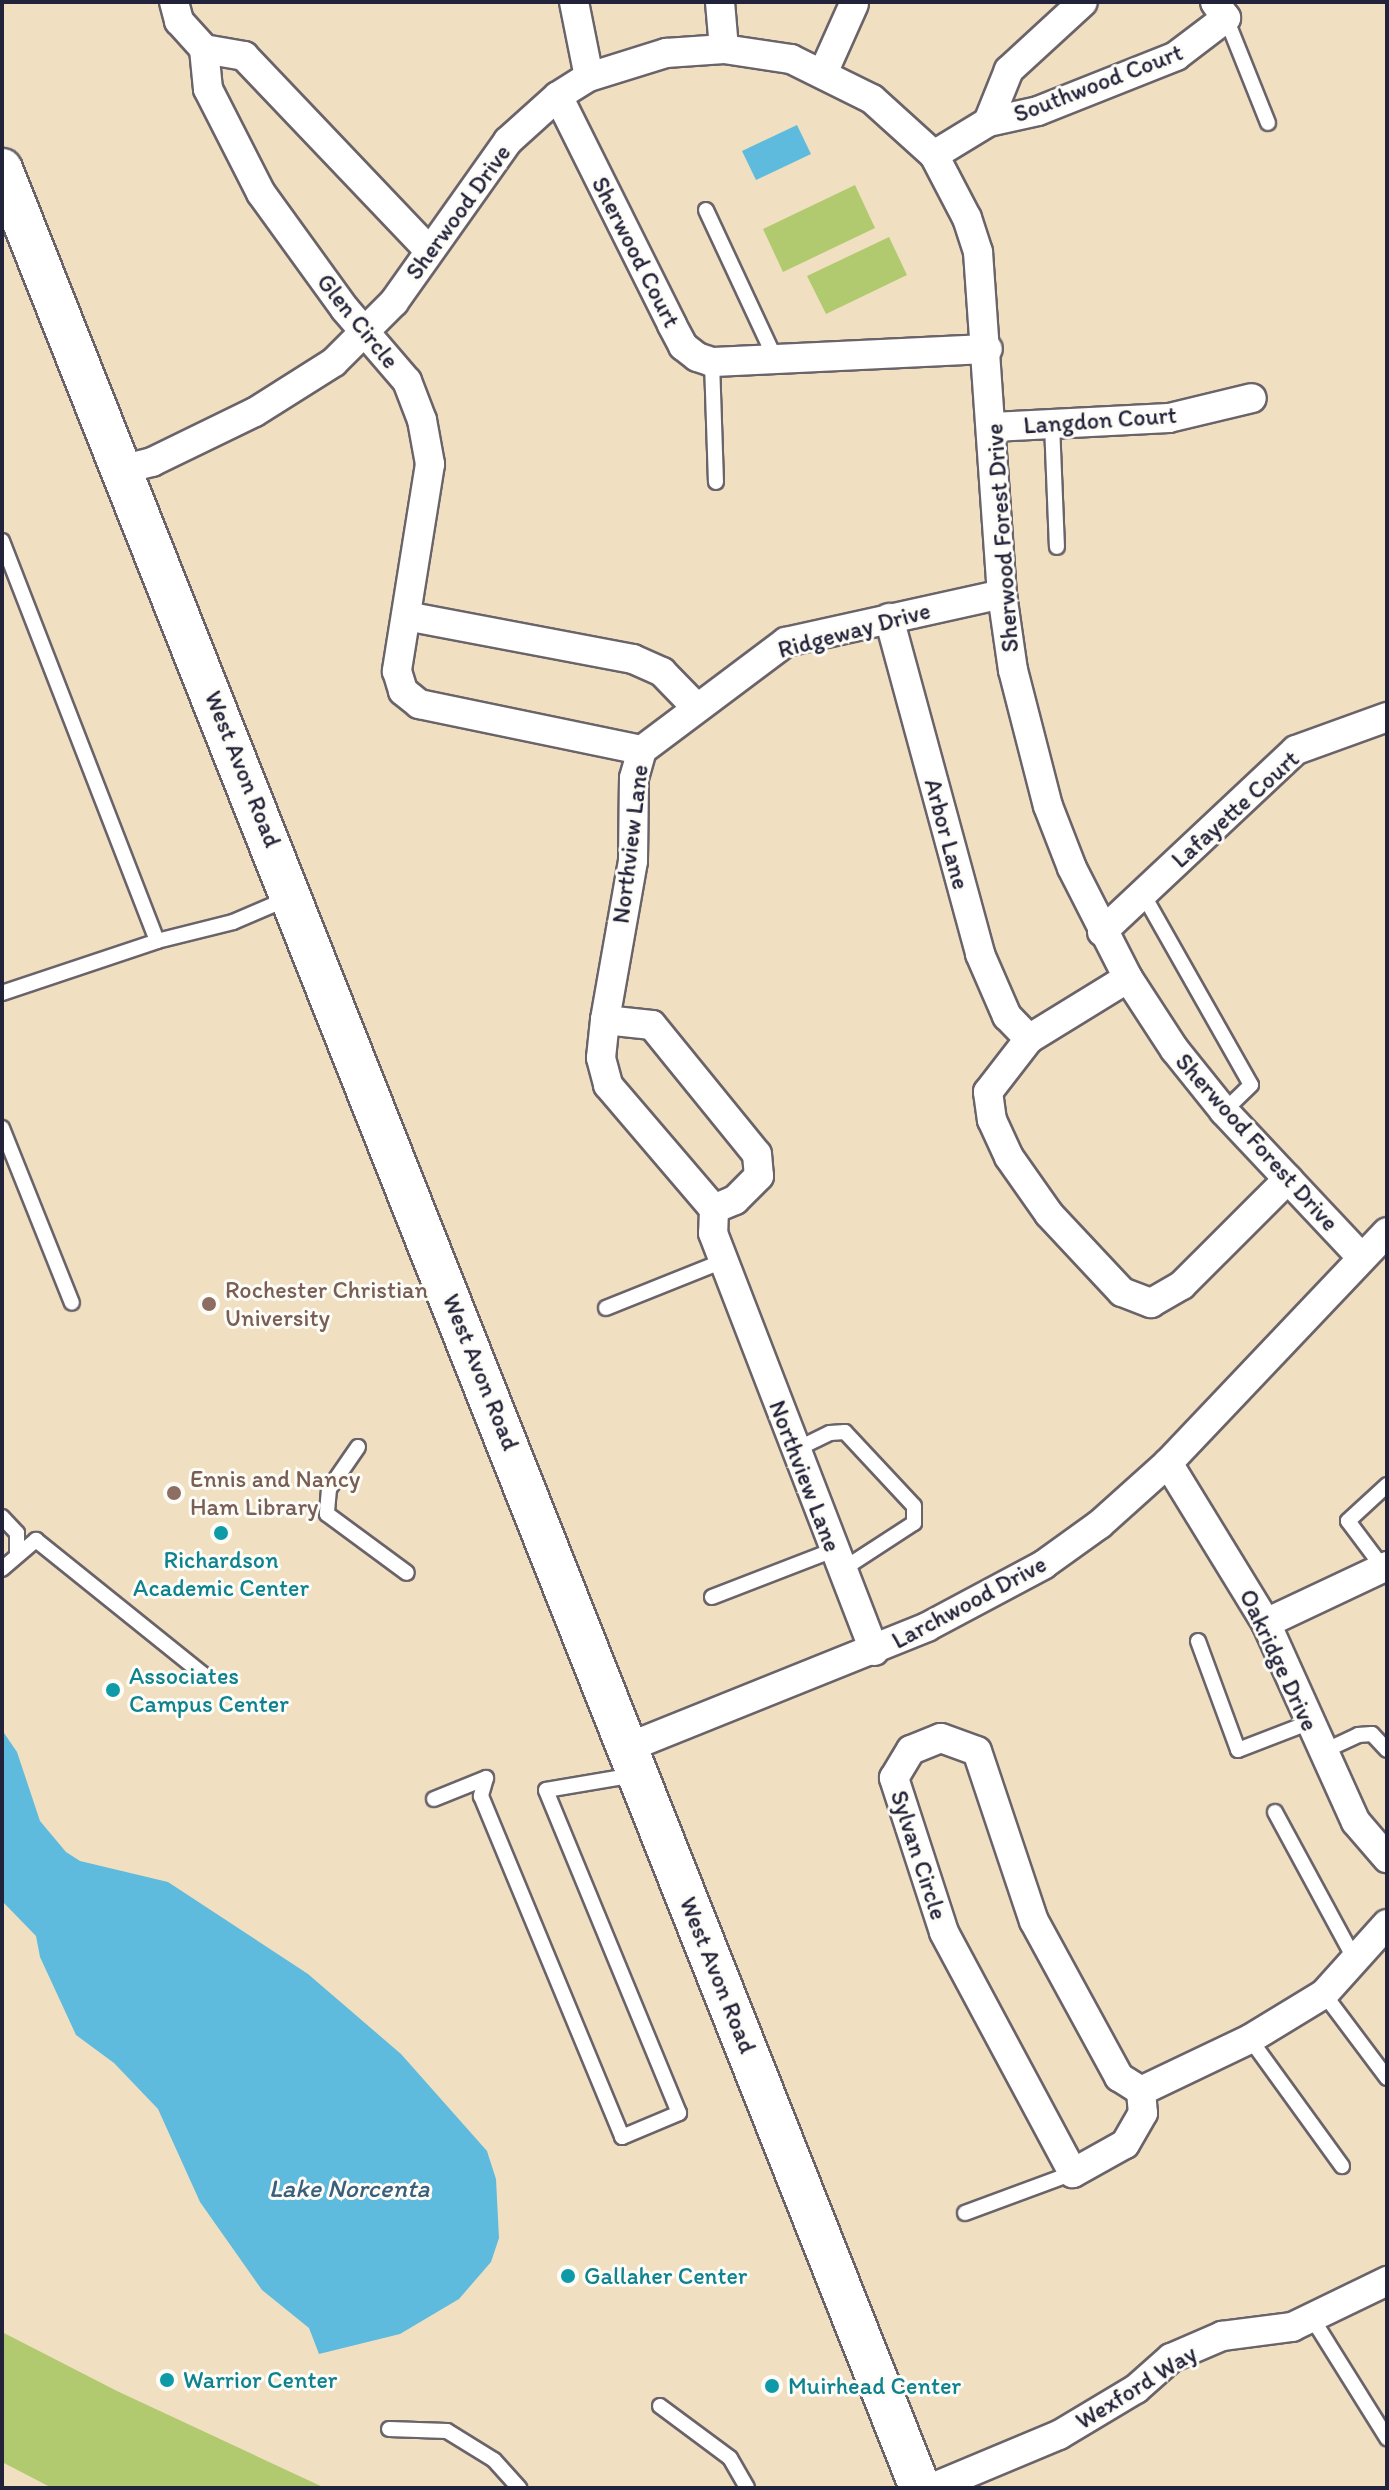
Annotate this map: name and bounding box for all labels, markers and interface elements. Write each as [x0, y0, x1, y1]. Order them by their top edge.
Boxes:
street label: Southwood Court [1009, 37, 1187, 129]
street label: Sherwood Drive [399, 139, 517, 285]
street label: Sherwood Court [586, 172, 686, 332]
street label: Glen Circle [311, 268, 405, 374]
street label: Langdon Court [1022, 400, 1178, 440]
street label: Sherwood Forest Drive [980, 422, 1024, 654]
street label: Ridgeway Drive [774, 596, 934, 664]
street label: West Avon Road [199, 687, 287, 851]
street label: Lafayette Court [1165, 744, 1305, 874]
street label: Northview Lane [606, 763, 654, 925]
street label: Arbor Lane [918, 775, 976, 893]
street label: Sherwood Forest Drive [1169, 1047, 1345, 1237]
place label: Rochester Christian University [225, 1276, 427, 1332]
street label: West Avon Road [437, 1290, 525, 1454]
marker: Rochester Christian University [200, 1295, 218, 1313]
street label: Northview Lane [763, 1396, 847, 1556]
place label: Ennis and Nancy Ham Library [190, 1465, 361, 1521]
marker: Ennis and Nancy Ham Library [165, 1484, 183, 1502]
marker: Richardson Academic Center [212, 1524, 230, 1542]
place label: Richardson Academic Center [133, 1546, 309, 1602]
street label: Larchwood Drive [887, 1549, 1051, 1655]
street label: Oakridge Drive [1233, 1584, 1325, 1736]
place label: Associates Campus Center [129, 1662, 289, 1718]
marker: Associates Campus Center [104, 1681, 122, 1699]
street label: Sylvan Circle [885, 1787, 953, 1923]
street label: West Avon Road [674, 1893, 762, 2057]
water label: Lake Norcenta [268, 2173, 430, 2205]
place label: Gallaher Center [584, 2262, 748, 2290]
marker: Gallaher Center [559, 2267, 577, 2285]
street label: Wexford Way [1071, 2339, 1201, 2435]
place label: Warrior Center [183, 2366, 337, 2394]
marker: Warrior Center [158, 2371, 176, 2389]
place label: Muirhead Center [788, 2372, 961, 2400]
marker: Muirhead Center [763, 2377, 781, 2395]

